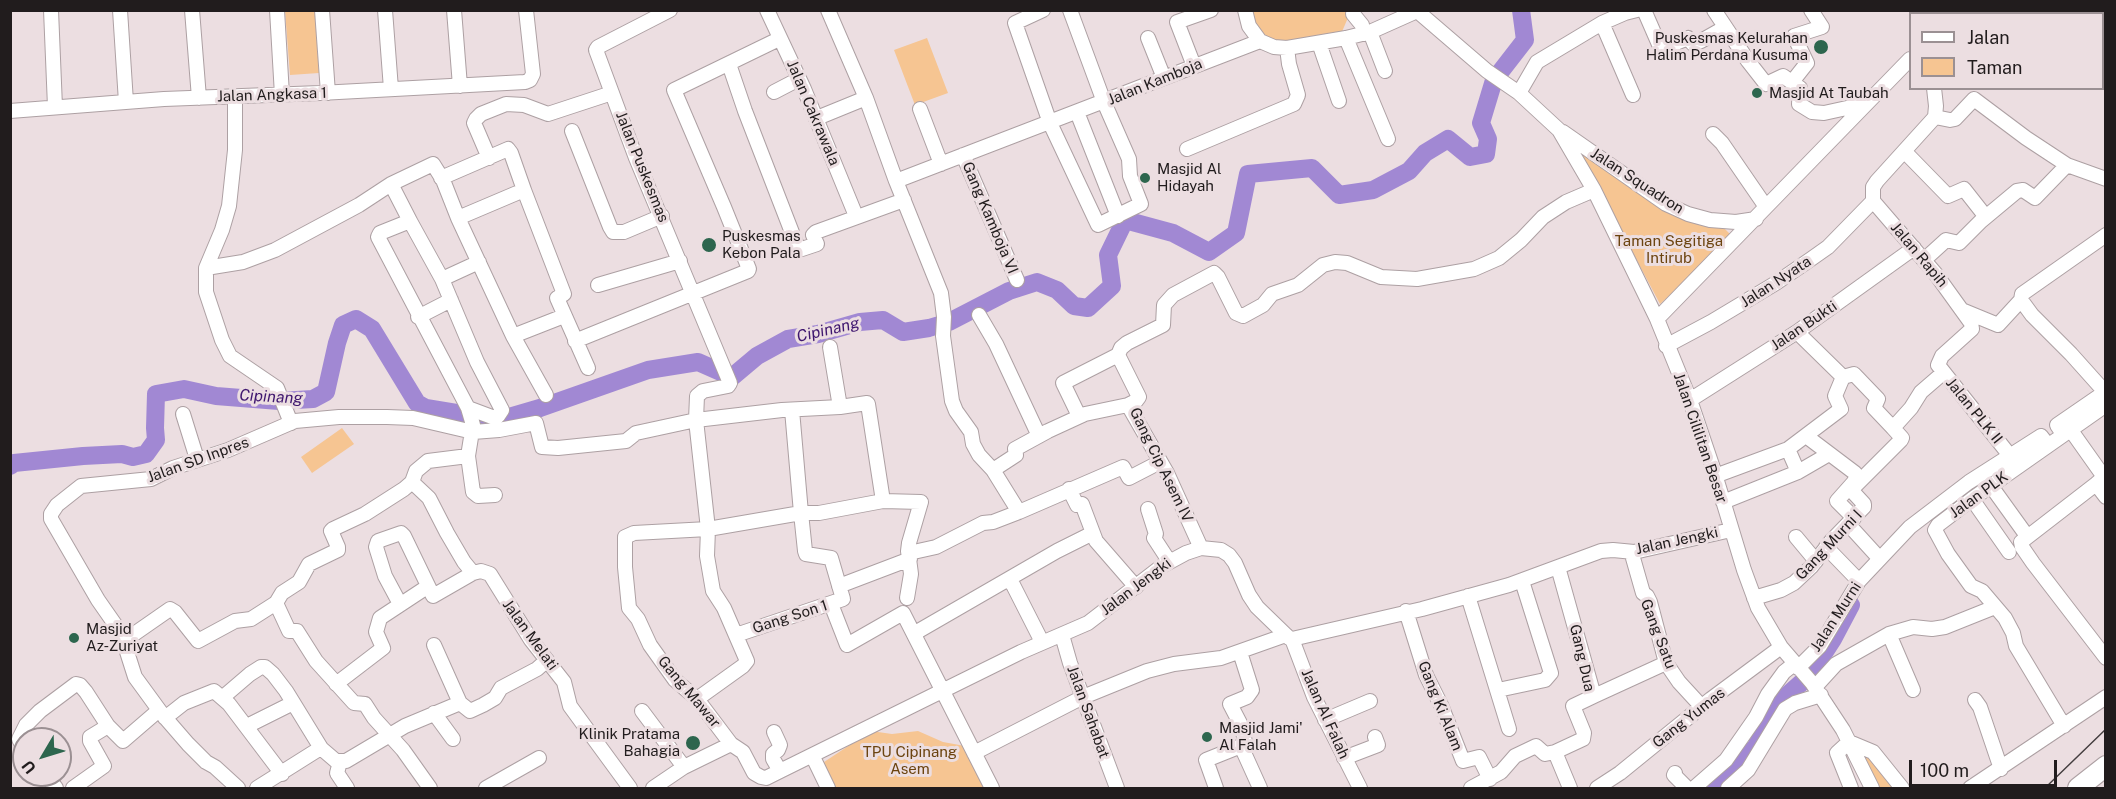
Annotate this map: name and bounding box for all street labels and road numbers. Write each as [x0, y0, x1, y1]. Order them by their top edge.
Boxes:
street label: Jalan Kamboja [1105, 55, 1205, 109]
street label: Jalan Cakrawala [783, 58, 843, 168]
street label: Jalan Angkasa 1 [217, 84, 327, 106]
street label: Jalan Puskesmas [612, 109, 672, 225]
street label: Jalan Squadron [1587, 144, 1687, 218]
street label: Gang Kamboja VI [958, 159, 1022, 277]
street label: Jalan Rapih [1887, 219, 1951, 291]
street label: Jalan Nyata [1737, 253, 1815, 311]
street label: Jalan Bukti [1768, 297, 1840, 355]
street label: Jalan Cililitan Besar [1669, 371, 1731, 505]
street label: Jalan PLK II [1942, 374, 2006, 448]
street label: Gang Cip Asem IV [1125, 405, 1197, 525]
street label: Jalan SD Inpres [145, 433, 251, 487]
street label: Jalan PLK [1946, 468, 2012, 522]
street label: Gang Murni I [1792, 506, 1866, 584]
street label: Jalan Jengki [1634, 524, 1720, 558]
street label: Jalan Jengki [1097, 555, 1175, 619]
street label: Jalan Murni [1807, 579, 1865, 655]
street label: Jalan Melati [498, 596, 562, 674]
street label: Gang Son 1 [750, 596, 830, 638]
street label: Gang Satu [1636, 597, 1680, 671]
street label: Gang Dua [1566, 623, 1598, 693]
street label: Gang Mawar [654, 653, 724, 731]
street label: Gang Ki Alam [1414, 659, 1466, 753]
street label: Jalan Sahabat [1063, 663, 1113, 761]
street label: Jalan Al Falah [1297, 666, 1353, 762]
street label: Gang Yumas [1649, 684, 1729, 752]

